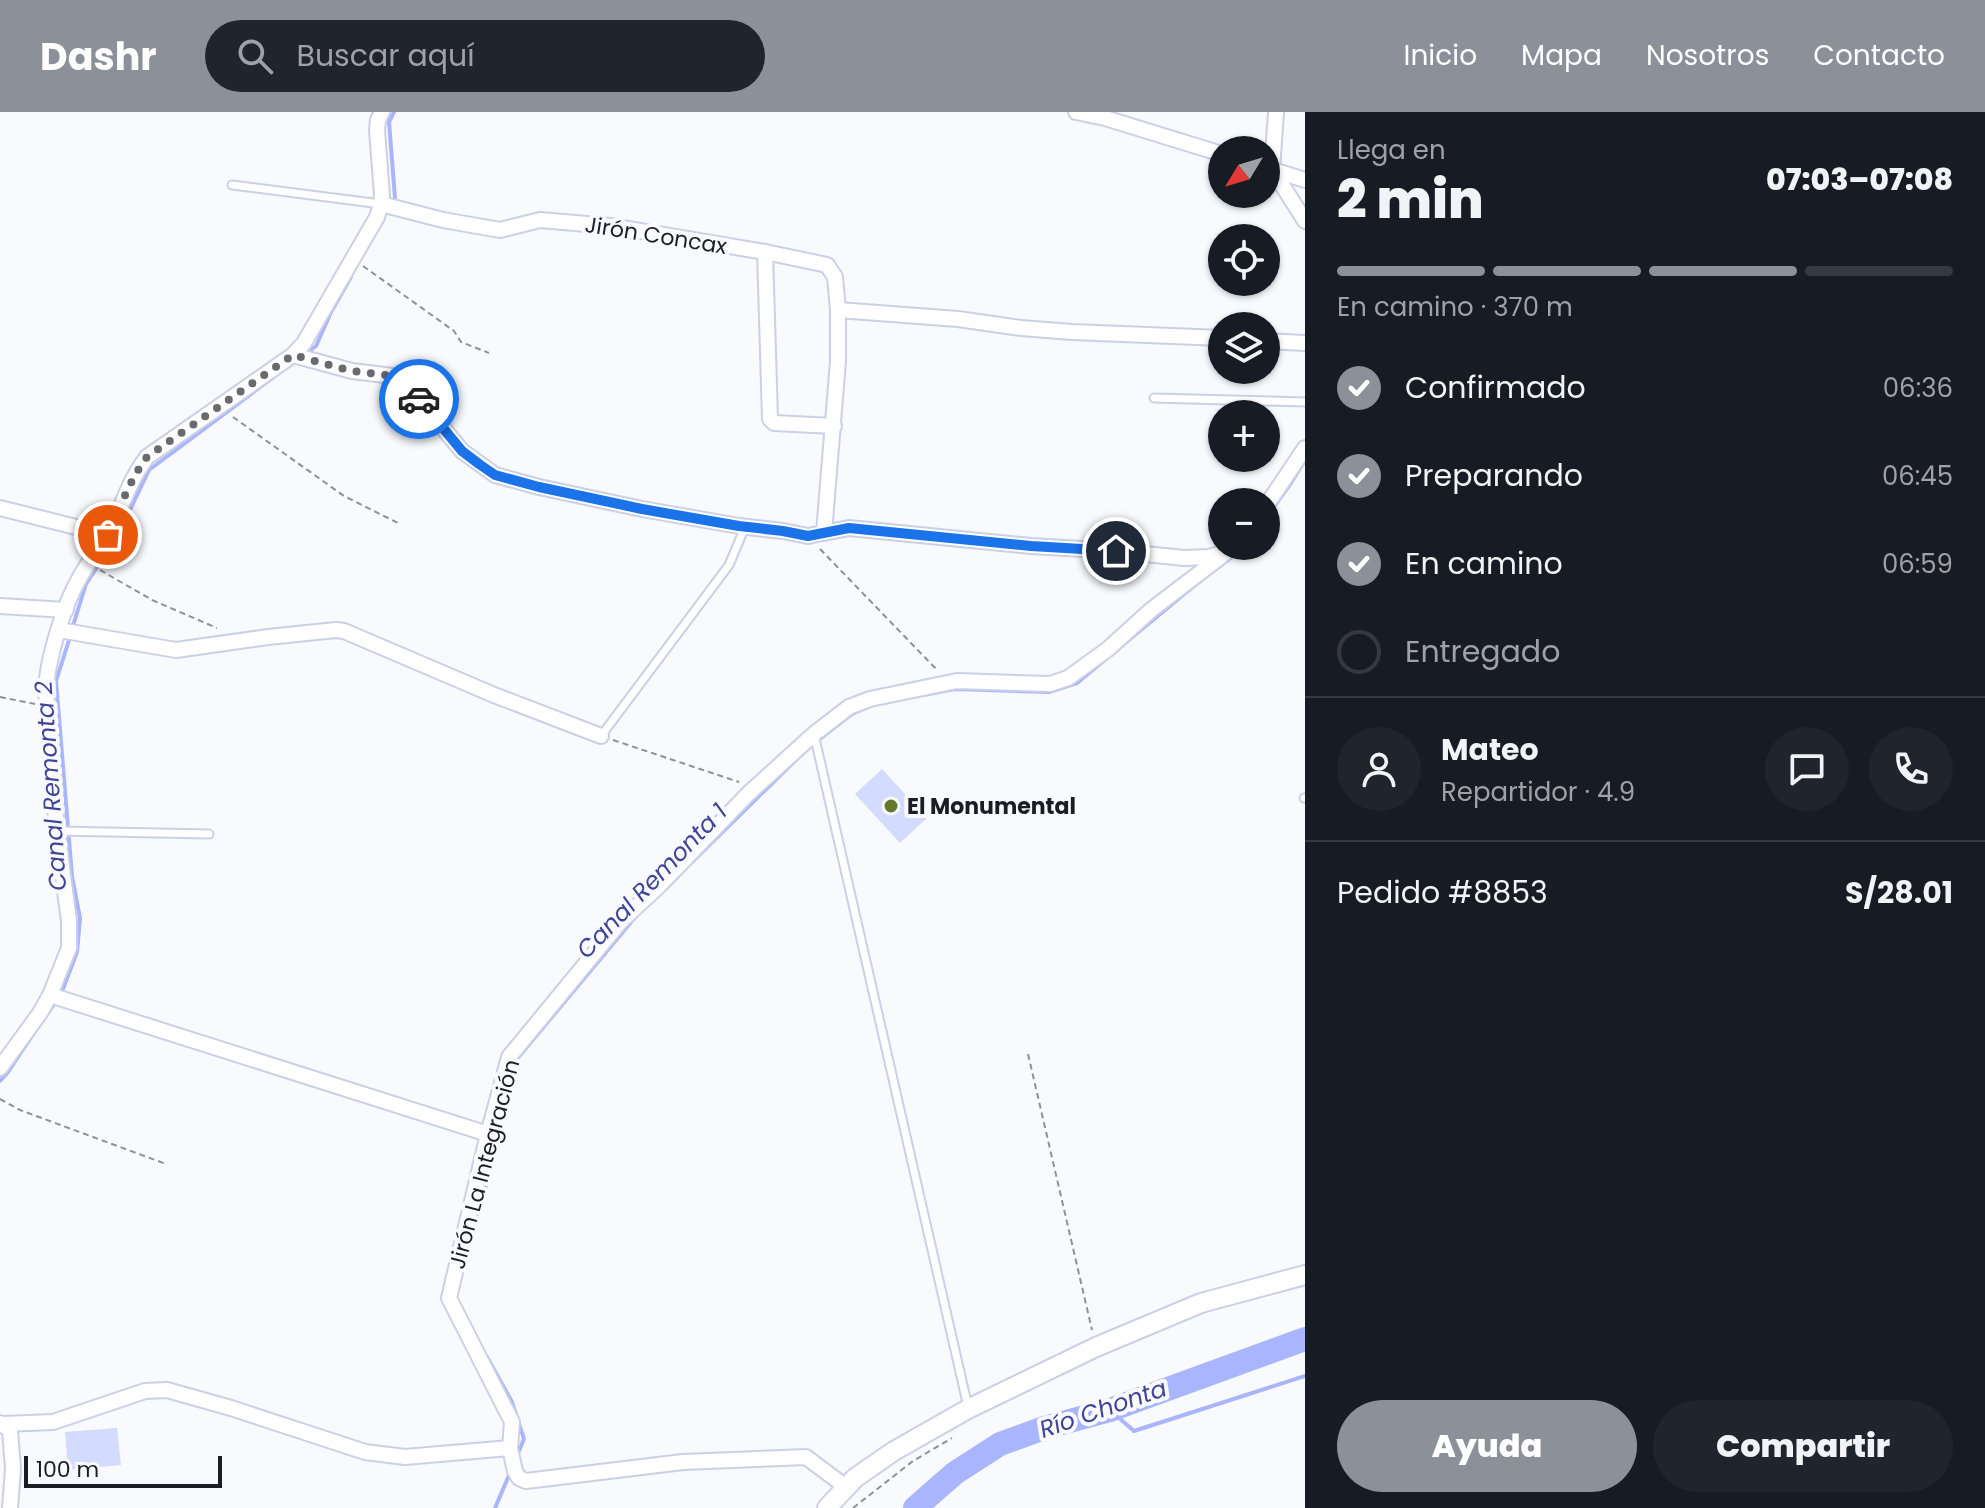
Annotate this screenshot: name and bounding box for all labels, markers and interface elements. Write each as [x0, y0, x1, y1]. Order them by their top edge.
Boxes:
search box [205, 20, 765, 92]
text: Dashr [40, 30, 157, 83]
icon: search [233, 34, 277, 78]
text: Buscar aquí [297, 34, 475, 77]
text: Inicio [1404, 36, 1477, 75]
text: Mapa [1521, 36, 1602, 75]
text: Nosotros [1646, 36, 1769, 75]
text: Contacto [1813, 36, 1945, 75]
text: Llega en [1337, 132, 1446, 168]
north arrow [1208, 136, 1280, 208]
map controls [1208, 136, 1280, 560]
text: 07:03–07:08 [1766, 158, 1953, 201]
text: 2 min [1337, 163, 1484, 236]
street label: Jirón Concax [583, 209, 730, 262]
button: locate [1208, 224, 1280, 296]
text: En camino · 370 m [1337, 289, 1573, 325]
button: layers [1208, 312, 1280, 384]
courier [379, 359, 459, 439]
icon: check [1337, 366, 1381, 410]
text: Confirmado [1405, 366, 1586, 409]
text: 06:36 [1883, 370, 1953, 406]
icon: car [397, 377, 441, 421]
button: + [1208, 400, 1280, 472]
icon: check [1337, 454, 1381, 498]
text: Preparando [1405, 454, 1583, 497]
text: 06:45 [1882, 458, 1953, 494]
button: − [1208, 488, 1280, 560]
pin [74, 501, 142, 569]
icon: bag [86, 513, 130, 557]
pin [1082, 517, 1150, 585]
icon: home [1094, 529, 1138, 573]
icon: check [1337, 542, 1381, 586]
text: En camino [1405, 542, 1563, 585]
text: 06:59 [1882, 546, 1953, 582]
text: Entregado [1405, 630, 1560, 673]
water label: Canal Remonta 2 [27, 680, 74, 892]
button: person [1337, 727, 1421, 811]
button: chat [1765, 727, 1849, 811]
button: phone [1869, 727, 1953, 811]
text: Mateo [1441, 728, 1539, 771]
text: Repartidor · 4.9 [1441, 774, 1635, 810]
place label: El Monumental [907, 791, 1076, 822]
water label: Canal Remonta 1 [569, 796, 735, 966]
marker: El Monumental [882, 797, 900, 815]
text: Pedido #8853 [1337, 871, 1548, 914]
text: S/28.01 [1845, 871, 1953, 914]
street label: Jirón La Integración [442, 1056, 527, 1272]
water label: Río Chonta [1035, 1371, 1171, 1446]
button: Ayuda [1337, 1400, 1637, 1492]
button: Compartir [1653, 1400, 1953, 1492]
scale bar [24, 1452, 222, 1488]
text: 100 m [36, 1454, 99, 1485]

